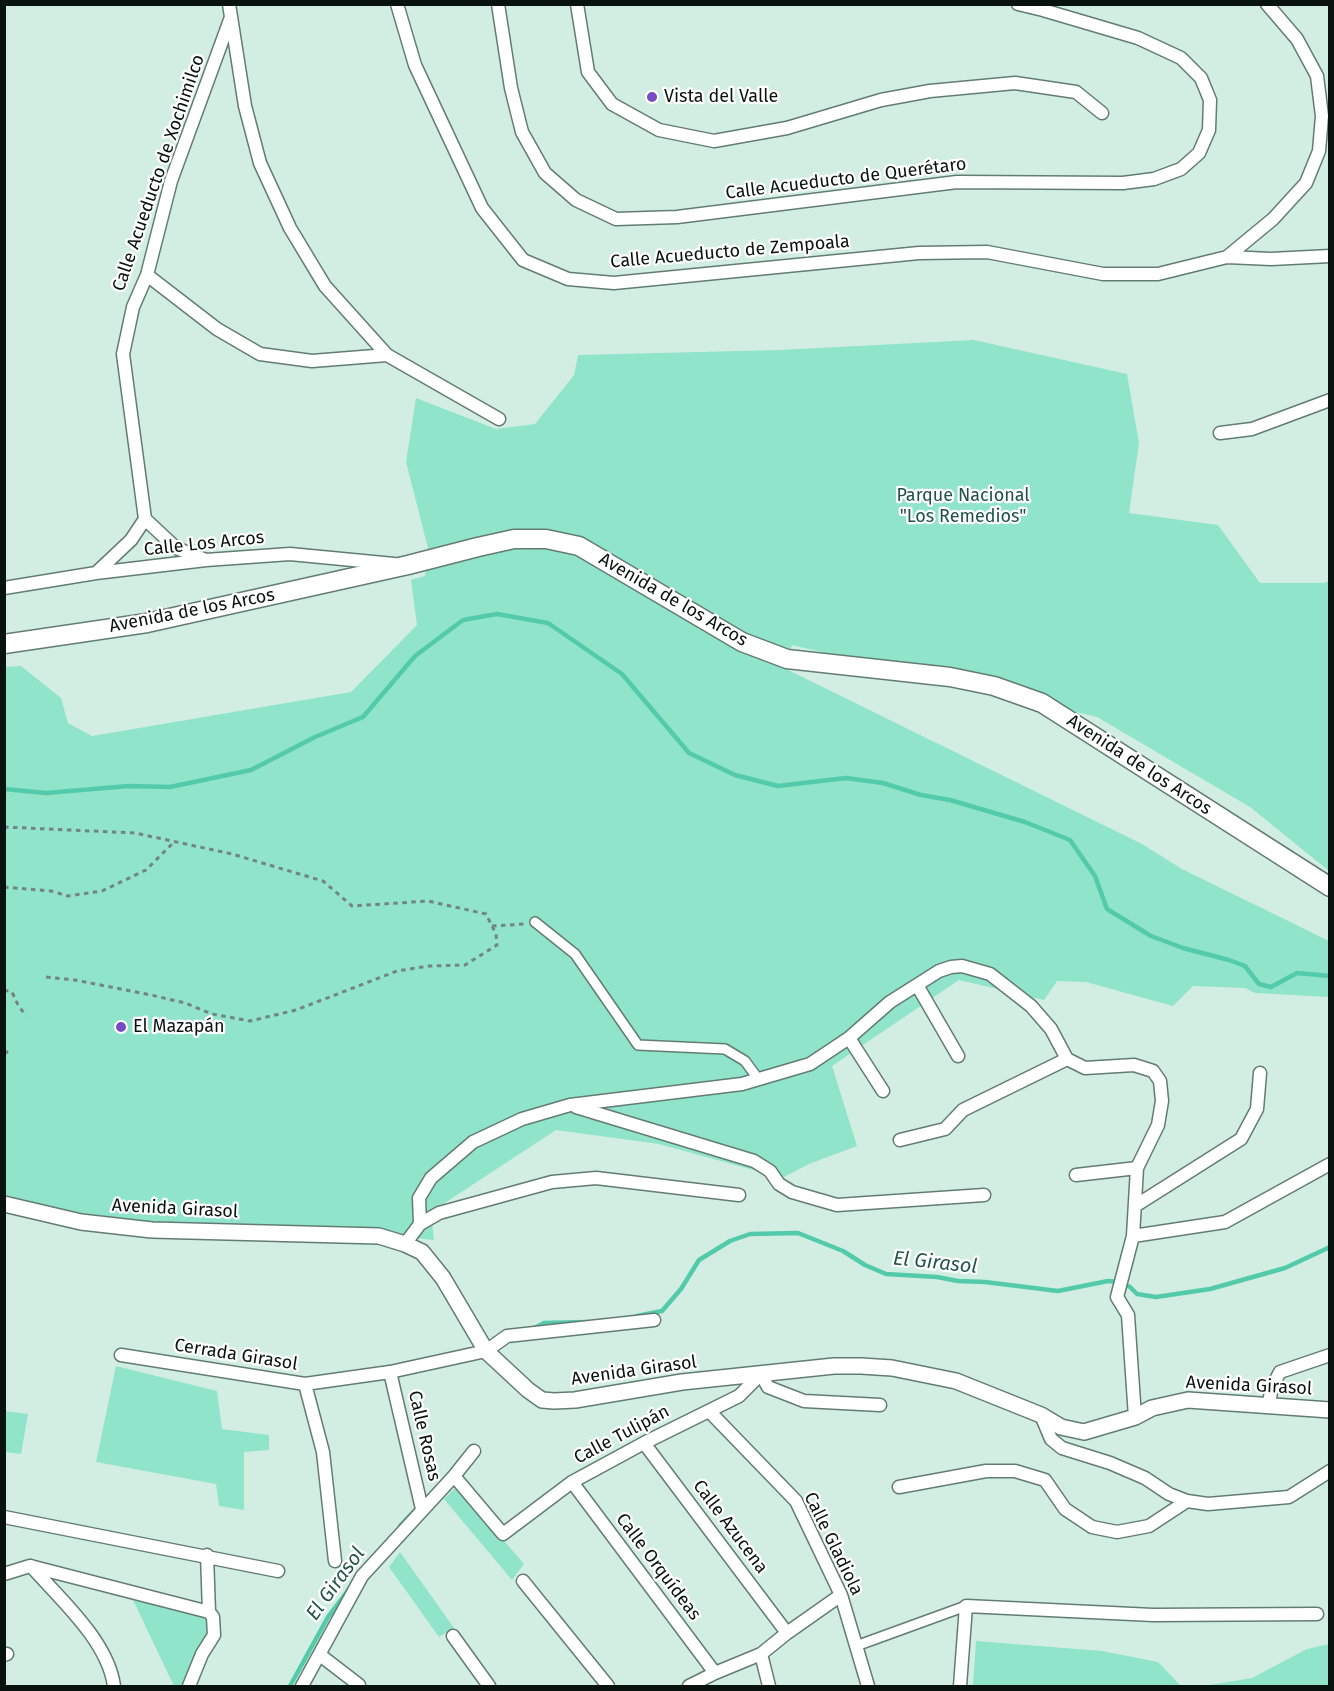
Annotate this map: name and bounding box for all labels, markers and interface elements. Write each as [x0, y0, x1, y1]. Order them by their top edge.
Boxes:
street label: Calle Acueducto de Xochimilco [108, 52, 210, 294]
place label: Vista del Valle [664, 86, 778, 108]
marker: Vista del Valle [645, 90, 659, 104]
street label: Calle Acueducto de Querétaro [724, 154, 968, 204]
street label: Calle Acueducto de Zempoala [609, 231, 851, 273]
park label: Parque Nacional "Los Remedios" [896, 485, 1030, 528]
street label: Calle Los Arcos [143, 527, 265, 561]
street label: Avenida de los Arcos [595, 549, 751, 651]
street label: Avenida de los Arcos [108, 584, 276, 638]
street label: Avenida de los Arcos [1063, 710, 1215, 820]
place label: El Mazapán [133, 1016, 225, 1038]
marker: El Mazapán [114, 1020, 128, 1034]
street label: Avenida Girasol [111, 1195, 239, 1223]
water label: El Girasol [892, 1247, 978, 1279]
street label: Cerrada Girasol [173, 1335, 299, 1375]
street label: Avenida Girasol [570, 1352, 698, 1390]
street label: Avenida Girasol [1185, 1372, 1313, 1400]
street label: Calle Rosas [403, 1389, 445, 1483]
street label: Calle Tulipán [571, 1401, 673, 1469]
street label: Calle Azucena [688, 1476, 772, 1578]
street label: Calle Gladiola [799, 1489, 867, 1599]
street label: Calle Orquídeas [611, 1509, 705, 1625]
water label: El Girasol [301, 1543, 371, 1625]

